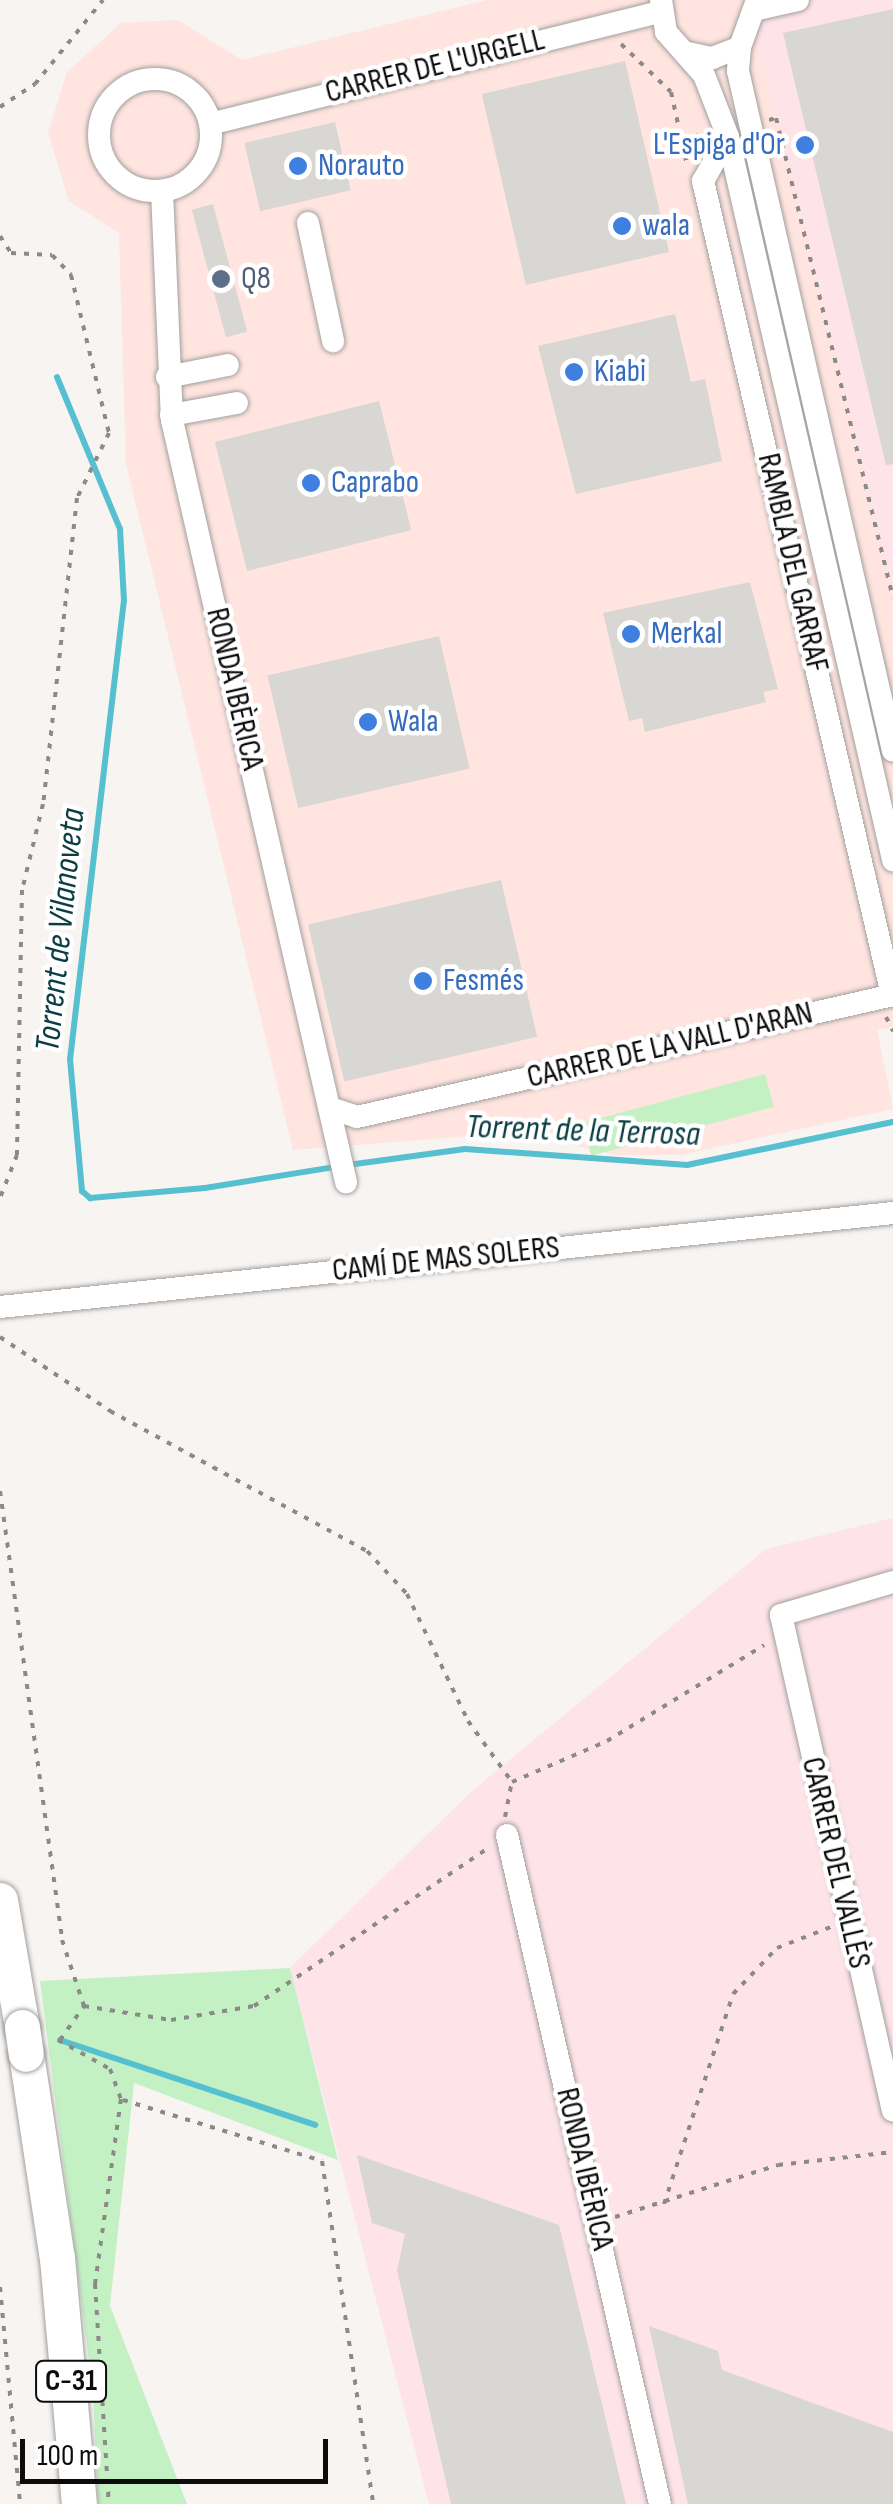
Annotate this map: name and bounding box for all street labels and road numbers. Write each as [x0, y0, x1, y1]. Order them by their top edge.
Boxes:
street label: CARRER DE L'URGELL [322, 21, 548, 113]
street label: RAMBLA DEL GARRAF [748, 450, 836, 676]
street label: RONDA IBÈRICA [197, 604, 271, 774]
street label: CARRER DE LA VALL D'ARAN [524, 994, 816, 1098]
street label: CAMÍ DE MAS SOLERS [330, 1229, 562, 1291]
street label: CARRER DEL VALLÈS [792, 1754, 878, 1972]
street label: RONDA IBÈRICA [547, 2084, 621, 2254]
road number: C-31 [34, 2356, 108, 2406]

